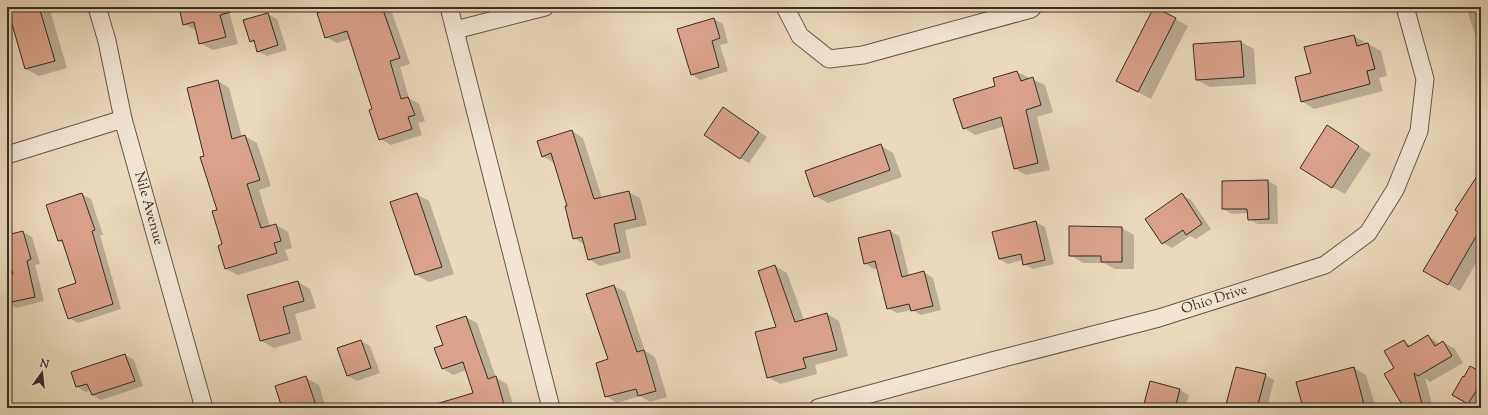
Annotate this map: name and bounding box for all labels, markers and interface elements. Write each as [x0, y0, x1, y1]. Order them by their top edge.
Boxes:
street label: Nile Avenue [128, 170, 168, 247]
street label: Ohio Drive [1179, 280, 1250, 320]
north arrow [22, 353, 62, 393]
text: N [37, 355, 51, 373]

